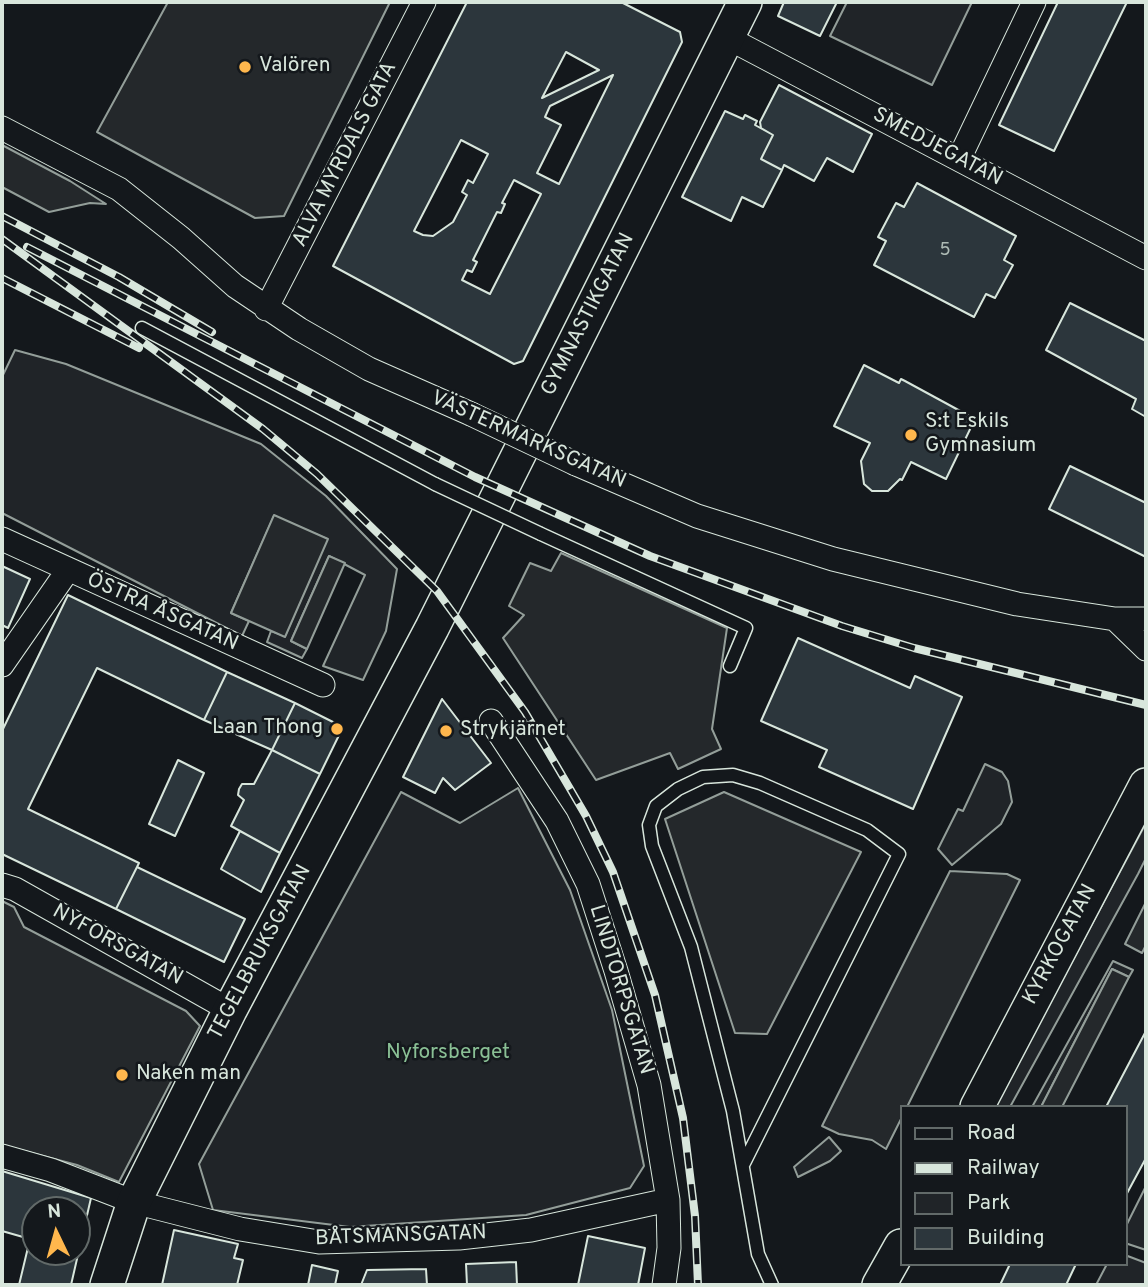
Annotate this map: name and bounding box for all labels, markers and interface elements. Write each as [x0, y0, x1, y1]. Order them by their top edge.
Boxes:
place label: Valören [259, 54, 331, 80]
street label: ALVA MYRDALS GATA [288, 58, 404, 252]
marker: Valören [237, 59, 253, 75]
street label: SMEDJEGATAN [868, 103, 1006, 193]
street label: GYMNASTIKGATAN [537, 229, 641, 401]
house number: 5 [939, 240, 951, 262]
street label: VÄSTERMARKSGATAN [427, 387, 629, 495]
place label: S:t Eskils Gymnasium [925, 410, 1036, 460]
marker: S:t Eskils Gymnasium [903, 427, 919, 443]
street label: ÖSTRA ÅSGATAN [82, 568, 242, 658]
place label: Laan Thong [212, 716, 323, 742]
place label: Strykjärnet [460, 718, 566, 744]
marker: Laan Thong [329, 721, 345, 737]
marker: Strykjärnet [438, 723, 454, 739]
street label: TEGELBRUKSGATAN [204, 861, 318, 1045]
street label: KYRKOGATAN [1019, 881, 1103, 1009]
street label: NYFORSGATAN [47, 900, 187, 992]
street label: LINDTORPSGATAN [582, 902, 658, 1078]
park label: Nyforsberget [386, 1041, 510, 1067]
place label: Naken man [136, 1062, 241, 1088]
marker: Naken man [114, 1067, 130, 1083]
legend [900, 1105, 1127, 1266]
text: Road [967, 1120, 1016, 1147]
text: Railway [967, 1155, 1040, 1182]
text: Park [967, 1190, 1010, 1217]
north arrow [21, 1196, 91, 1266]
text: N [46, 1200, 62, 1225]
street label: BÅTSMANSGATAN [315, 1221, 487, 1253]
text: Building [967, 1225, 1045, 1252]

